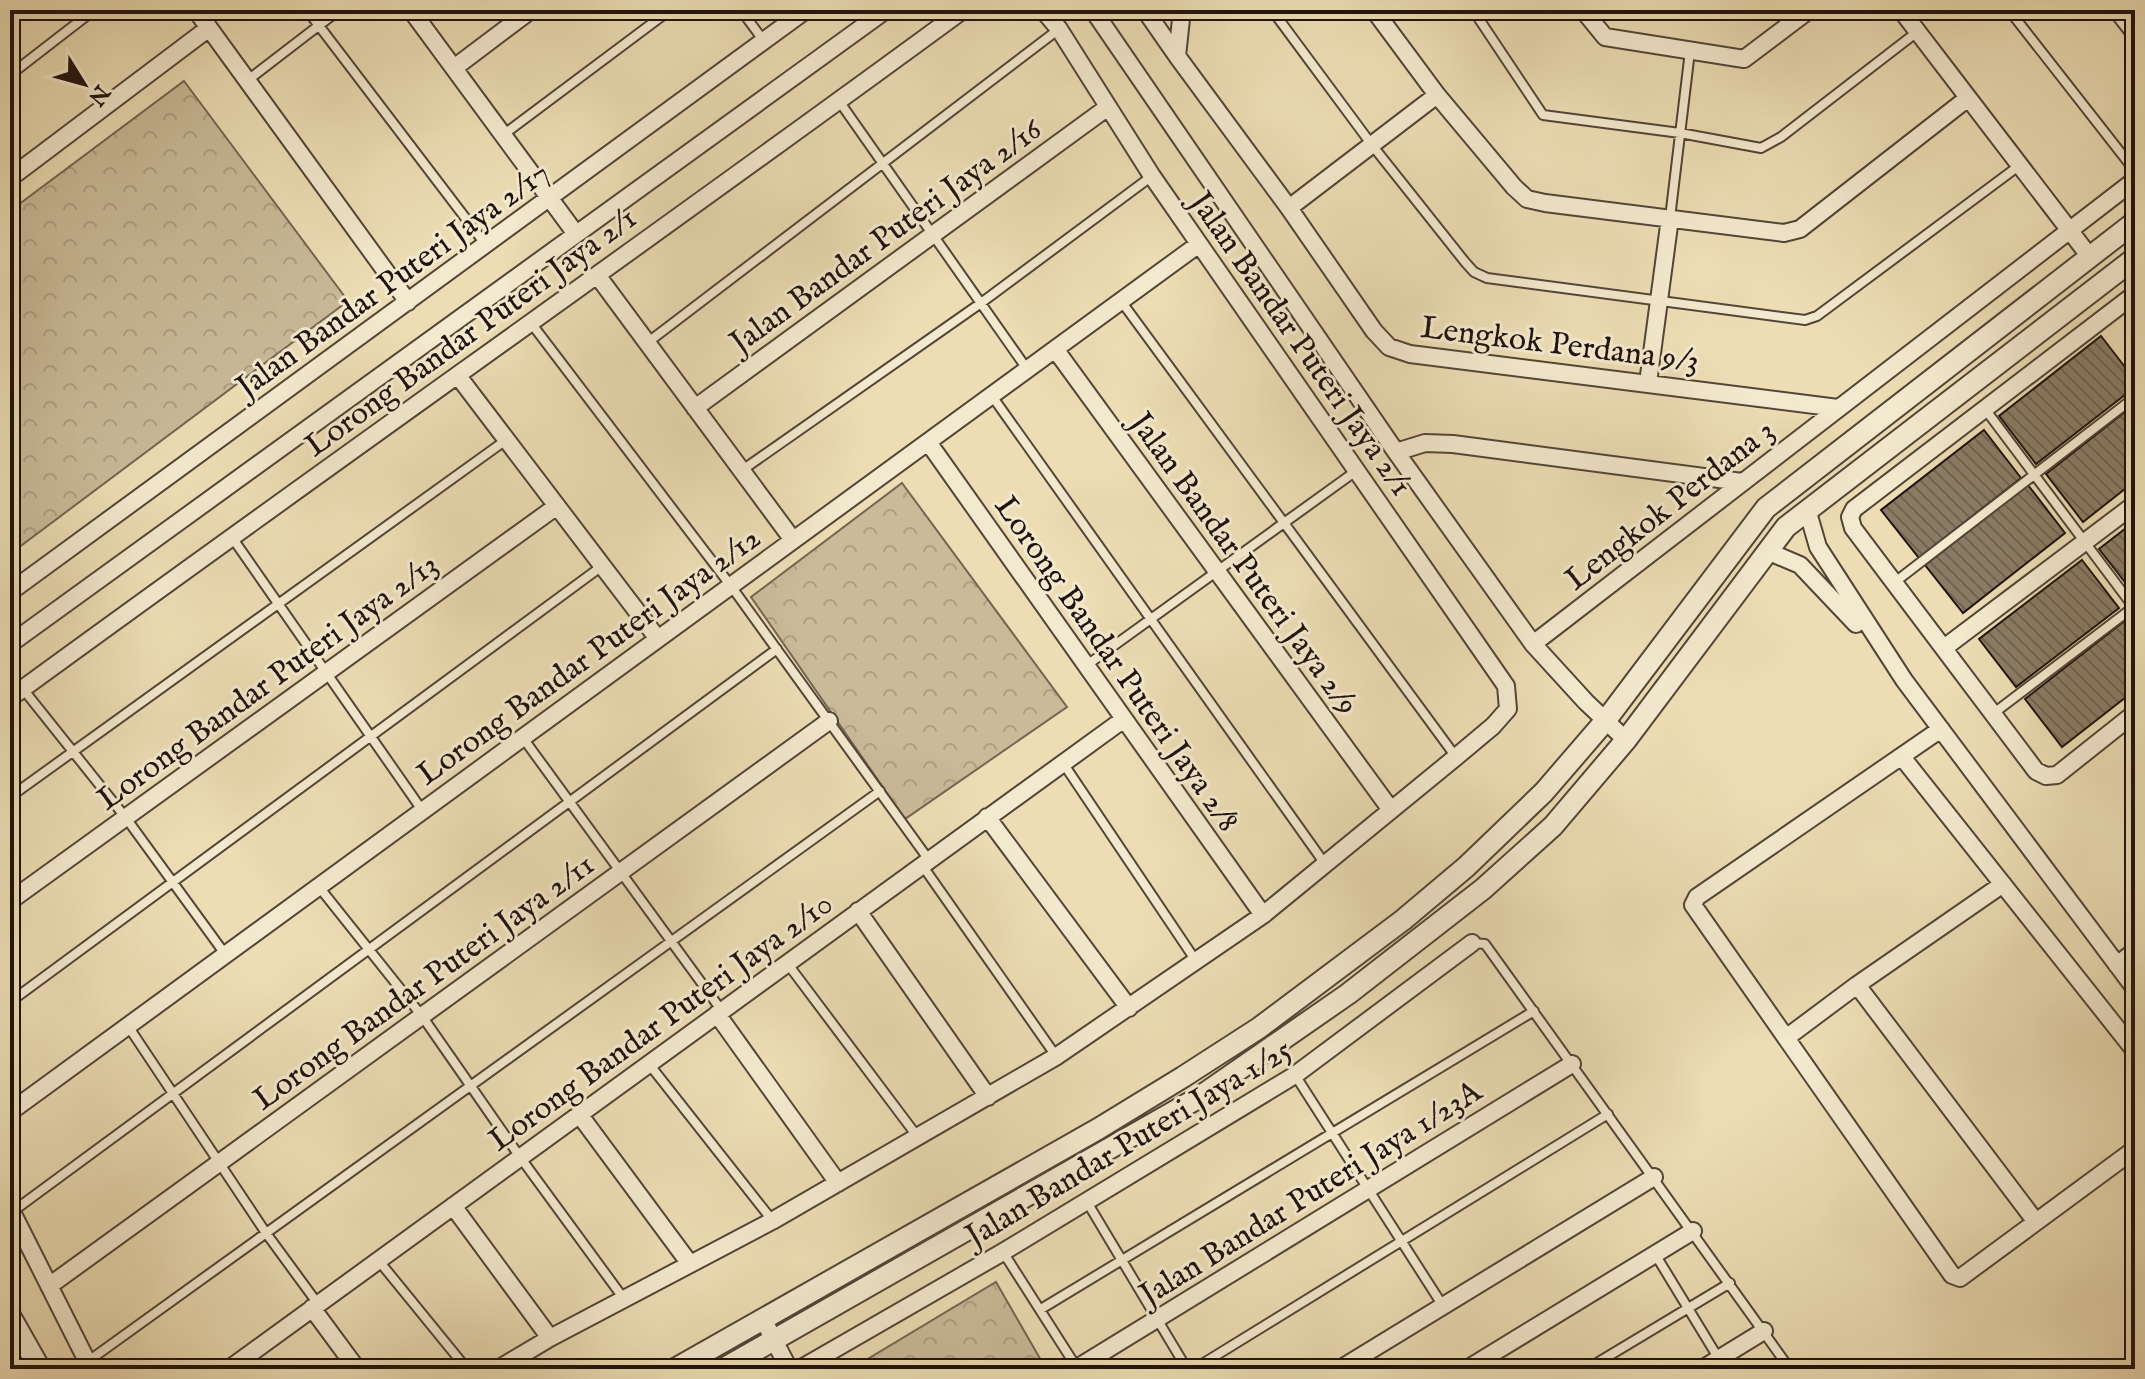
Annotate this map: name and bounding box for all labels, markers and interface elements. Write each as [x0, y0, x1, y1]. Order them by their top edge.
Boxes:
north arrow [44, 44, 124, 124]
text: N [81, 78, 116, 111]
street label: Jalan Bandar Puteri Jaya 2/16 [720, 110, 1051, 366]
street label: Jalan Bandar Puteri Jaya 2/17 [226, 154, 558, 410]
street label: Jalan Bandar Puteri Jaya 2/1 [1178, 182, 1421, 505]
street label: Lorong Bandar Puteri Jaya 2/1 [298, 199, 645, 467]
street label: Lengkok Perdana 9/3 [1418, 308, 1701, 383]
street label: Jalan Bandar Puteri Jaya 2/9 [1118, 403, 1367, 724]
street label: Lengkok Perdana 3 [1557, 411, 1784, 601]
street label: Lorong Bandar Puteri Jaya 2/8 [984, 488, 1248, 840]
street label: Lorong Bandar Puteri Jaya 2/12 [410, 518, 769, 796]
street label: Lorong Bandar Puteri Jaya 2/13 [90, 545, 447, 821]
street label: Lorong Bandar Puteri Jaya 2/11 [246, 845, 603, 1121]
street label: Lorong Bandar Puteri Jaya 2/10 [481, 884, 842, 1162]
street label: Jalan Bandar Puteri Jaya 1/25 [956, 1030, 1300, 1259]
street label: Jalan Bandar Puteri Jaya 1/23A [1130, 1071, 1491, 1318]

